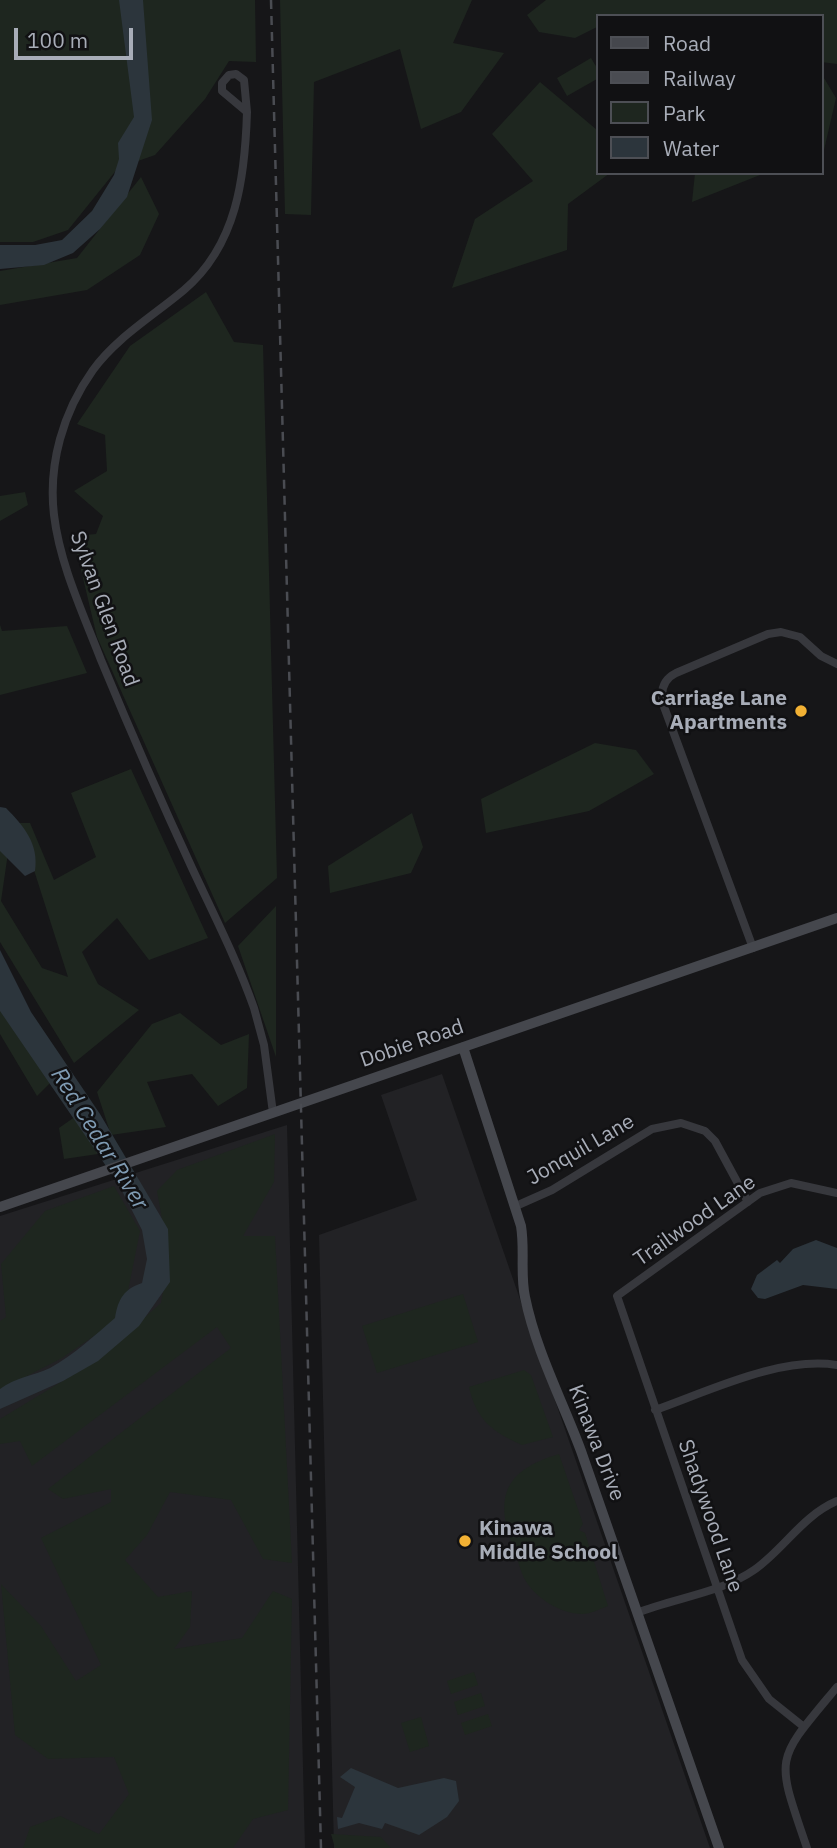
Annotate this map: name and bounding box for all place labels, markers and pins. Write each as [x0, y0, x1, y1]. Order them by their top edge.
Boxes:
place label: Carriage Lane Apartments [651, 686, 787, 736]
marker: Carriage Lane Apartments [793, 703, 809, 719]
place label: Kinawa Middle School [479, 1516, 617, 1566]
marker: Kinawa Middle School [457, 1533, 473, 1549]

